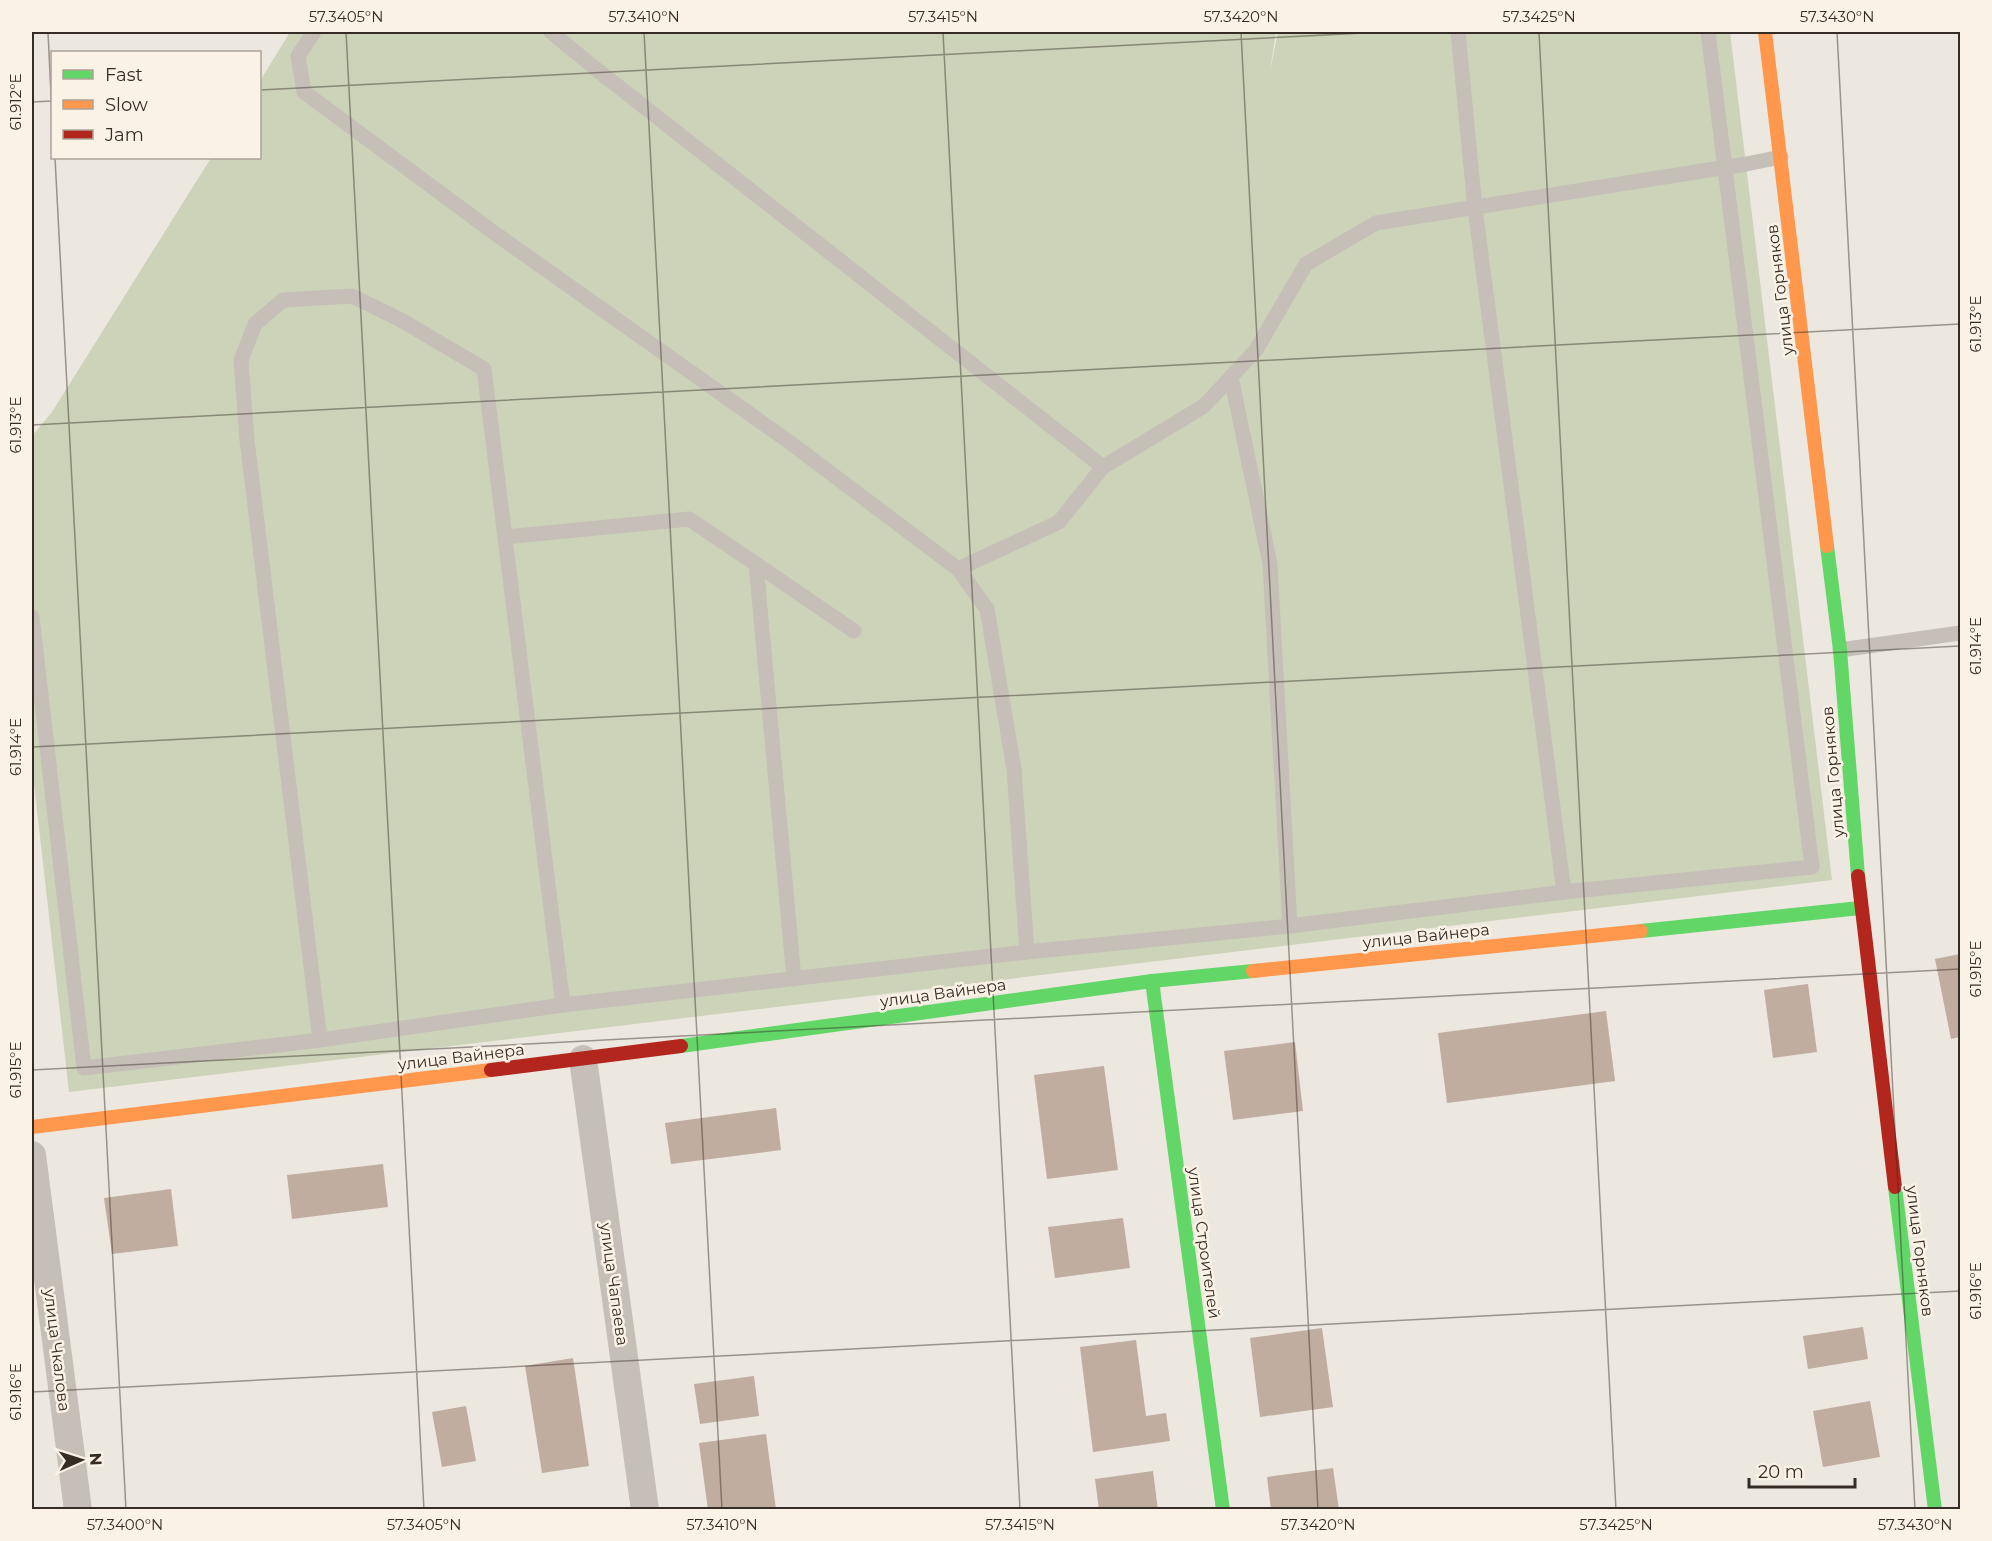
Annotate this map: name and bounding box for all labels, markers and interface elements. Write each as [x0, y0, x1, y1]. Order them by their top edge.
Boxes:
text: 57.3405°N [309, 7, 383, 26]
text: 57.3410°N [608, 7, 680, 26]
text: 57.3415°N [908, 7, 978, 26]
text: 57.3420°N [1204, 7, 1278, 26]
text: 57.3425°N [1502, 7, 1576, 26]
text: 57.3430°N [1800, 7, 1874, 26]
legend [51, 51, 261, 159]
text: Fast [105, 64, 143, 86]
text: 61.912°E [6, 73, 25, 131]
text: Slow [105, 94, 148, 116]
text: Jam [104, 124, 144, 146]
street label: улица Горняков [1763, 223, 1798, 358]
text: 61.913°E [1966, 296, 1985, 352]
text: 61.913°E [6, 397, 25, 453]
text: 61.914°E [1966, 617, 1985, 675]
street label: улица Горняков [1818, 705, 1848, 840]
text: 61.914°E [6, 718, 25, 776]
street label: улица Вайнера [1361, 920, 1490, 952]
text: 61.915°E [1966, 941, 1985, 997]
street label: улица Вайнера [878, 975, 1007, 1011]
street label: улица Вайнера [396, 1040, 525, 1074]
text: 61.915°E [6, 1042, 25, 1098]
street label: улица Строителей [1184, 1165, 1224, 1320]
street label: улица Горняков [1902, 1183, 1937, 1318]
street label: улица Чапаева [596, 1220, 632, 1347]
text: 61.916°E [1966, 1262, 1985, 1320]
street label: улица Чкалова [40, 1287, 74, 1412]
text: 61.916°E [6, 1363, 25, 1421]
north arrow [51, 1430, 111, 1490]
scale bar [1749, 1451, 1856, 1489]
text: N [86, 1452, 105, 1466]
text: 20 m [1758, 1461, 1804, 1483]
text: 57.3400°N [87, 1515, 163, 1534]
text: 57.3405°N [387, 1515, 461, 1534]
text: 57.3410°N [686, 1515, 758, 1534]
text: 57.3415°N [985, 1515, 1055, 1534]
text: 57.3420°N [1281, 1515, 1355, 1534]
text: 57.3425°N [1579, 1515, 1653, 1534]
text: 57.3430°N [1878, 1515, 1952, 1534]

